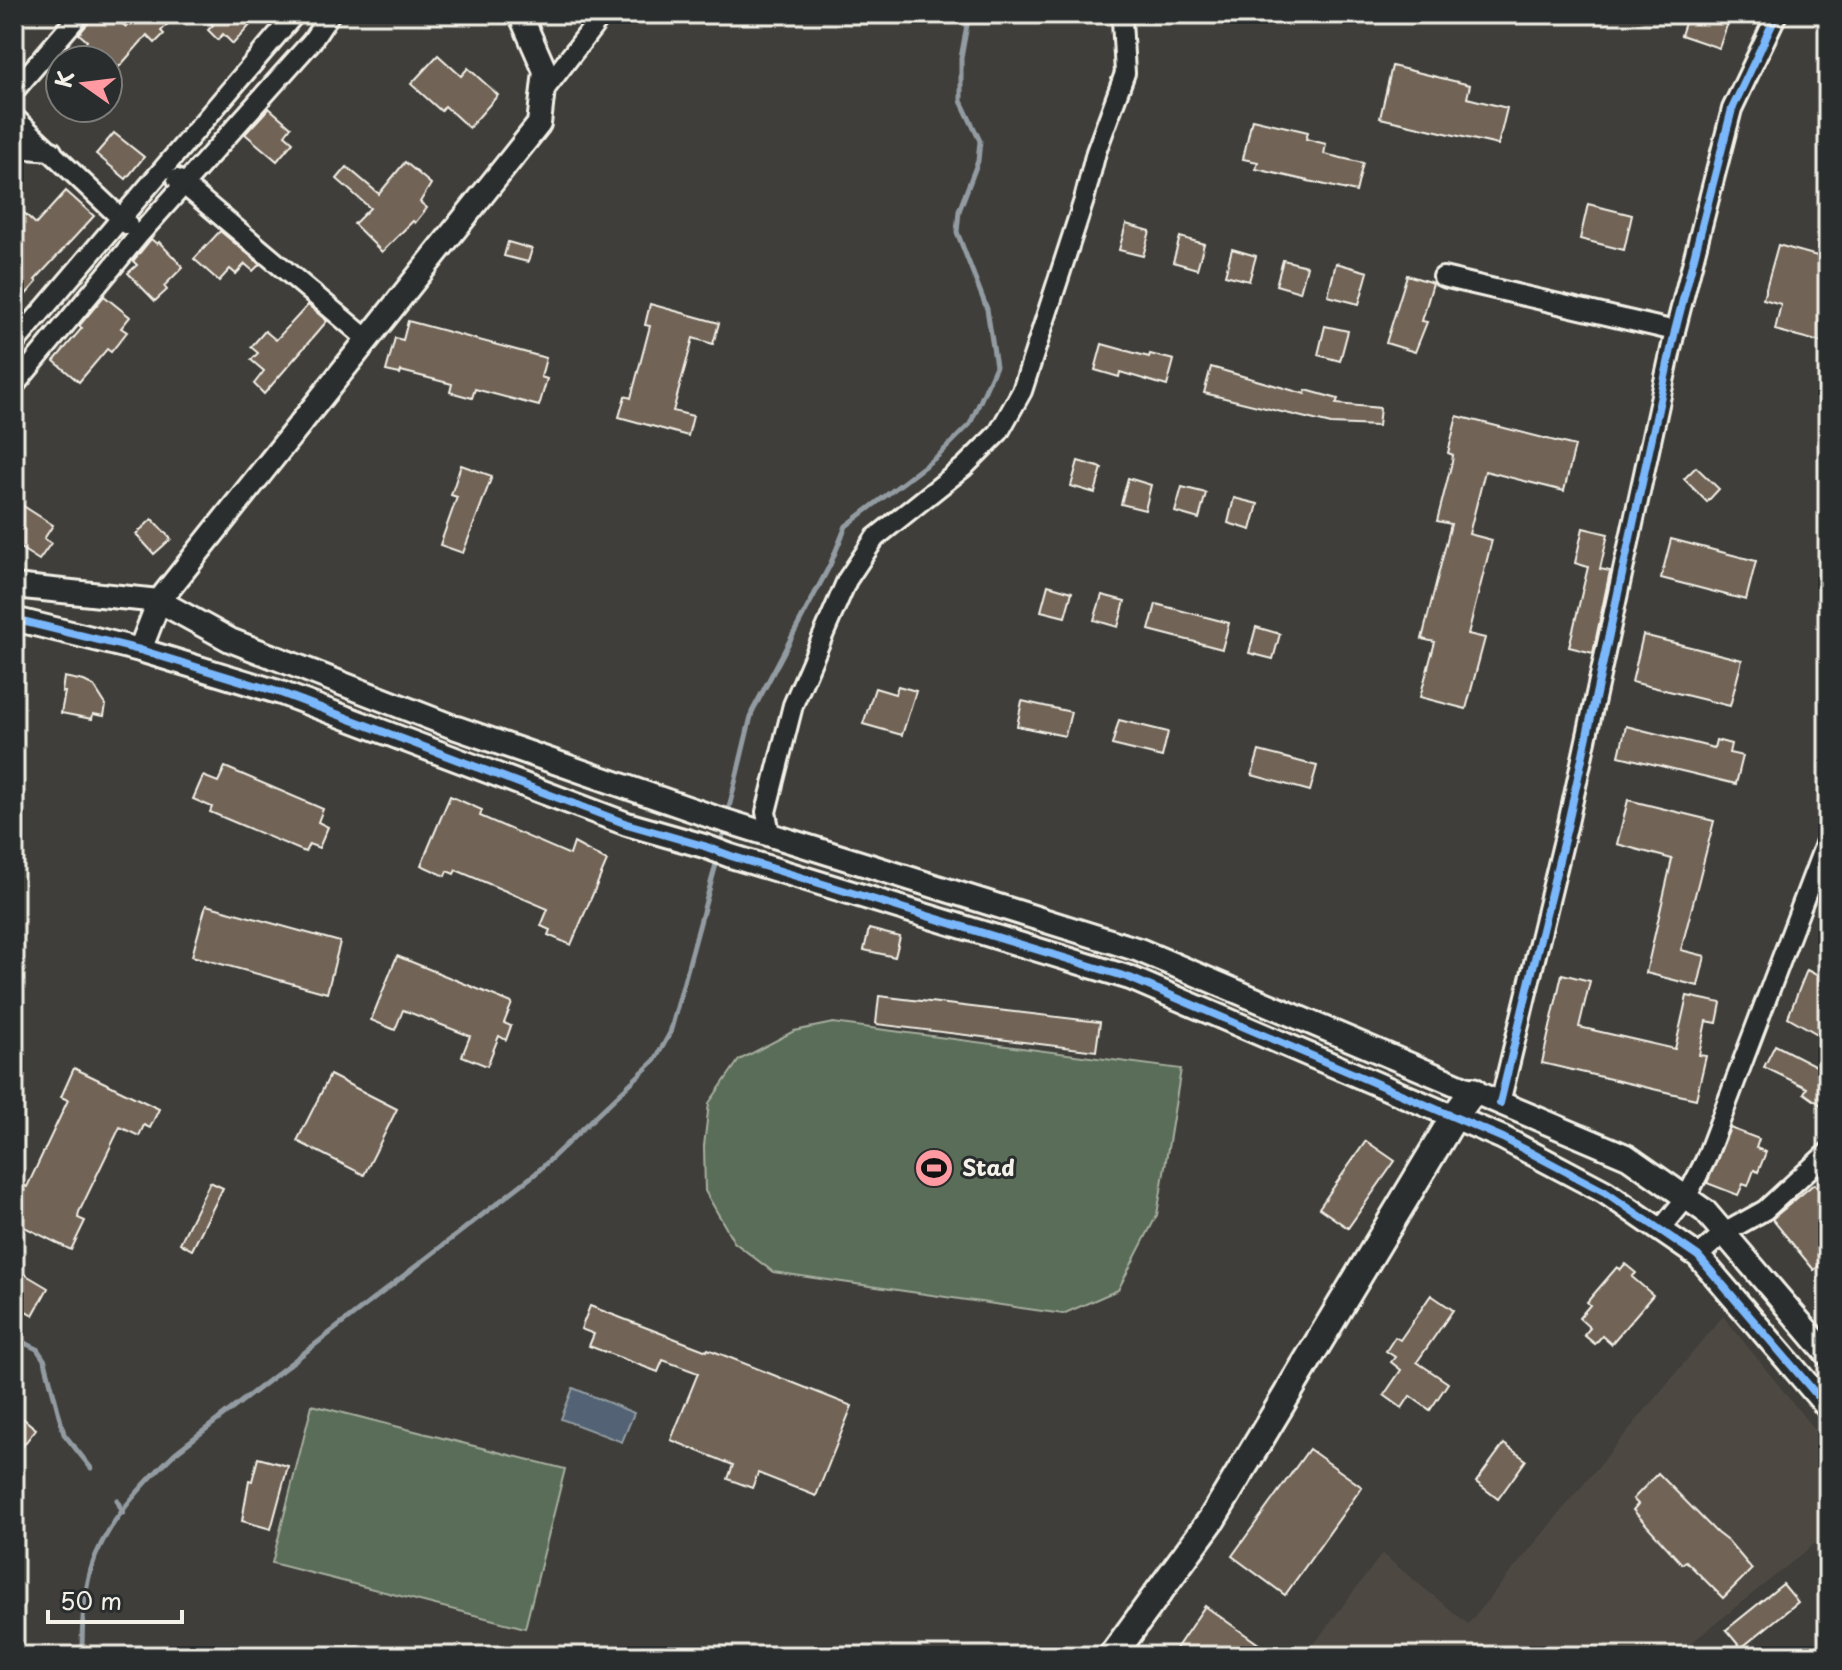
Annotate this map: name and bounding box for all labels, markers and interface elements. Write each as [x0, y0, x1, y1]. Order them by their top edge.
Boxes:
north arrow [44, 44, 124, 124]
text: K [45, 67, 81, 91]
sports icon: Stad [913, 1147, 955, 1189]
place label: Stad [962, 1150, 1015, 1183]
scale bar [48, 1574, 182, 1624]
text: 50 m [60, 1582, 122, 1618]

